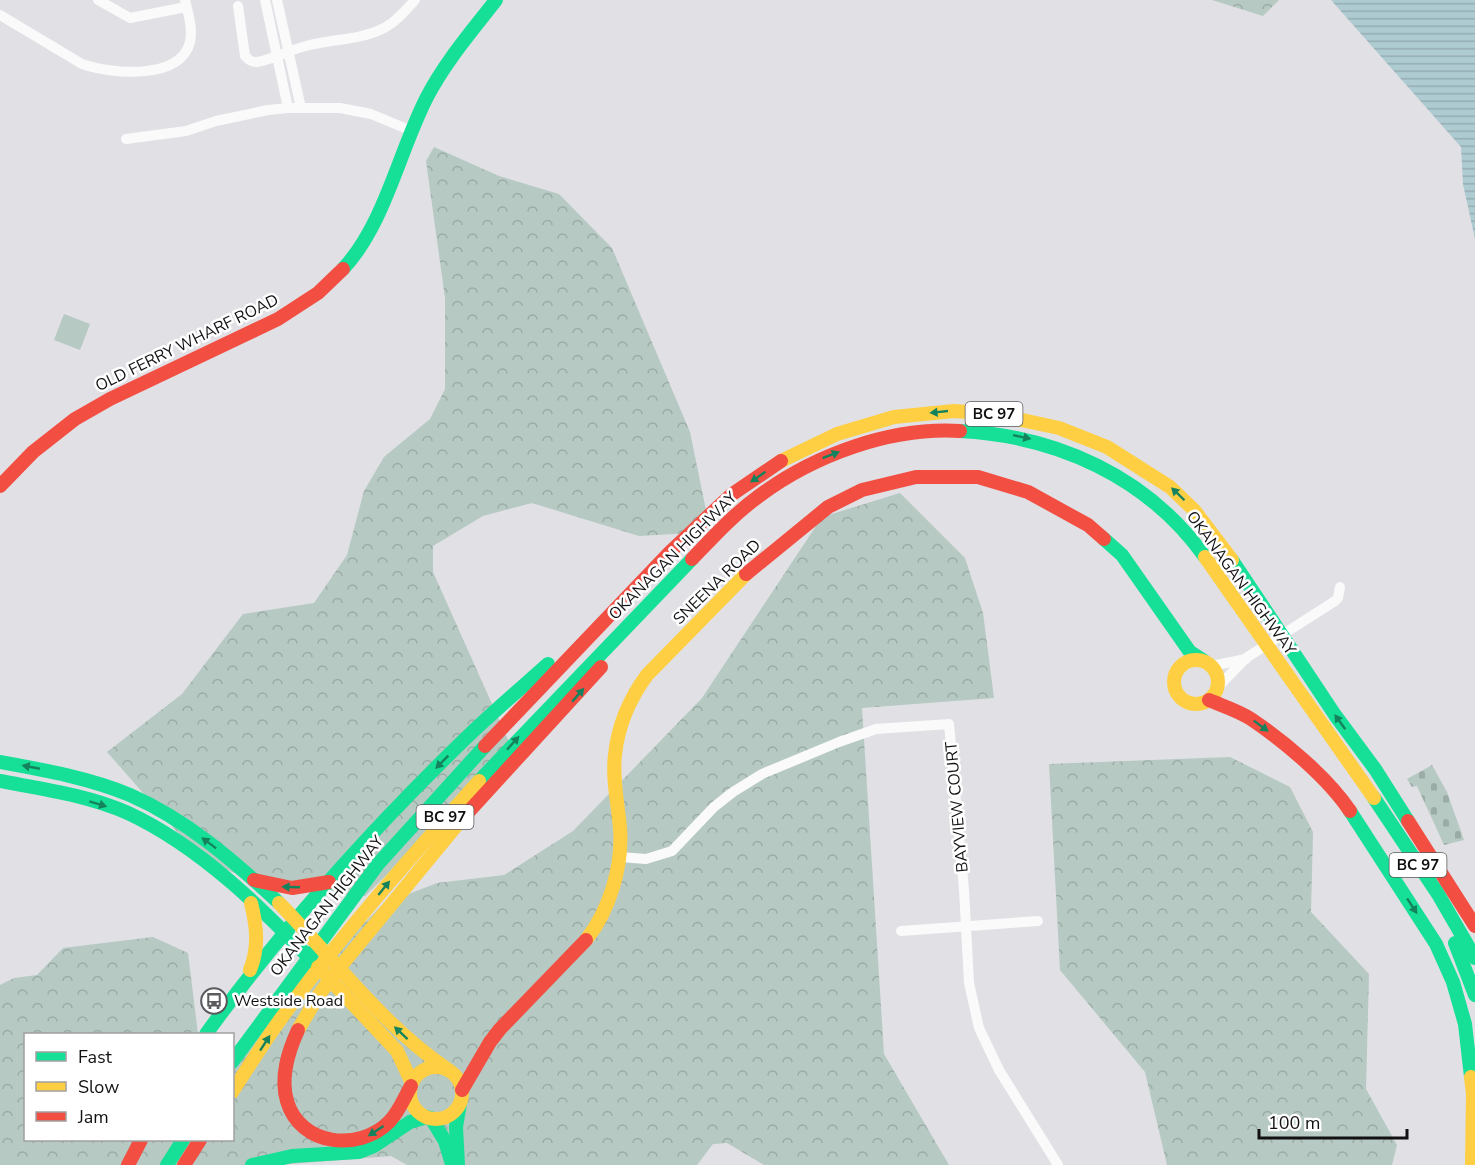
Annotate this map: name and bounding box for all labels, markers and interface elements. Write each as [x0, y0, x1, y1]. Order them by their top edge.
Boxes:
street label: OLD FERRY WHARF ROAD [92, 289, 282, 397]
road number: BC 97 [966, 402, 1022, 426]
one-way arrow [930, 407, 949, 417]
one-way arrow [1013, 433, 1032, 442]
one-way arrow [822, 450, 840, 460]
one-way arrow [750, 471, 766, 482]
street label: OKANAGAN HIGHWAY [604, 487, 742, 625]
one-way arrow [1170, 487, 1185, 501]
street label: OKANAGAN HIGHWAY [1181, 507, 1301, 660]
street label: SNEENA ROAD [668, 534, 766, 630]
one-way arrow [571, 687, 584, 703]
one-way arrow [1334, 714, 1346, 730]
one-way arrow [1253, 720, 1269, 733]
one-way arrow [506, 736, 519, 751]
street label: BAYVIEW COURT [940, 740, 974, 873]
one-way arrow [435, 755, 449, 769]
one-way arrow [22, 763, 41, 772]
one-way arrow [89, 800, 107, 809]
road number: BC 97 [416, 805, 474, 829]
street label: OKANAGAN HIGHWAY [265, 831, 389, 981]
one-way arrow [201, 836, 217, 849]
road number: BC 97 [1390, 853, 1446, 877]
one-way arrow [377, 880, 390, 896]
one-way arrow [282, 882, 301, 891]
one-way arrow [1406, 898, 1418, 914]
bus stop icon: Westside Road [199, 986, 229, 1016]
place label: Westside Road [234, 990, 343, 1012]
one-way arrow [394, 1027, 409, 1040]
legend [24, 1033, 234, 1141]
one-way arrow [260, 1035, 271, 1051]
text: Fast [78, 1045, 113, 1069]
text: Slow [78, 1075, 119, 1099]
scale bar [1259, 1102, 1408, 1140]
text: Jam [77, 1105, 109, 1129]
text: 100 m [1268, 1111, 1320, 1135]
one-way arrow [368, 1125, 384, 1137]

